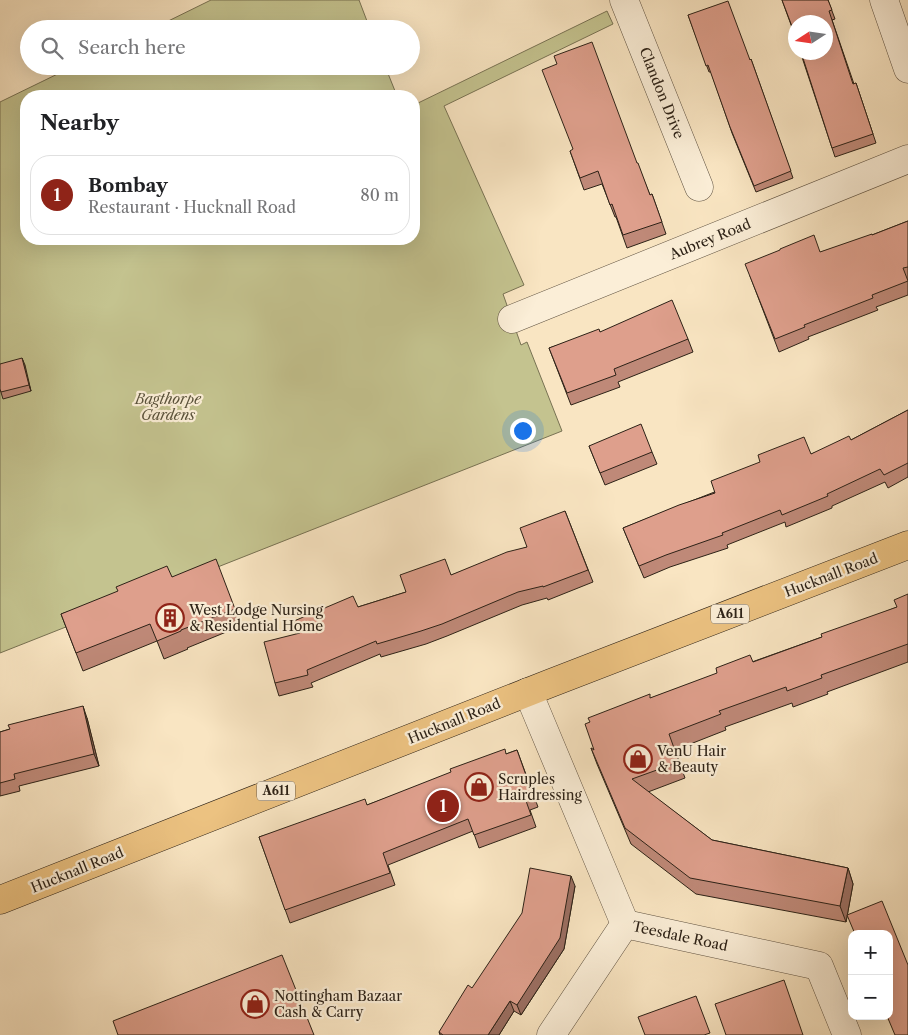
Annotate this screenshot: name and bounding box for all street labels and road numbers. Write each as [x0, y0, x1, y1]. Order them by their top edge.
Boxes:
street label: Clandon Drive [635, 45, 689, 142]
street label: Aubrey Road [666, 214, 754, 264]
street label: Hucknall Road [782, 549, 881, 601]
road number: A611 [711, 604, 749, 624]
street label: Hucknall Road [405, 694, 504, 748]
road number: A611 [257, 781, 295, 800]
street label: Hucknall Road [28, 843, 127, 897]
street label: Teesdale Road [631, 917, 730, 955]

